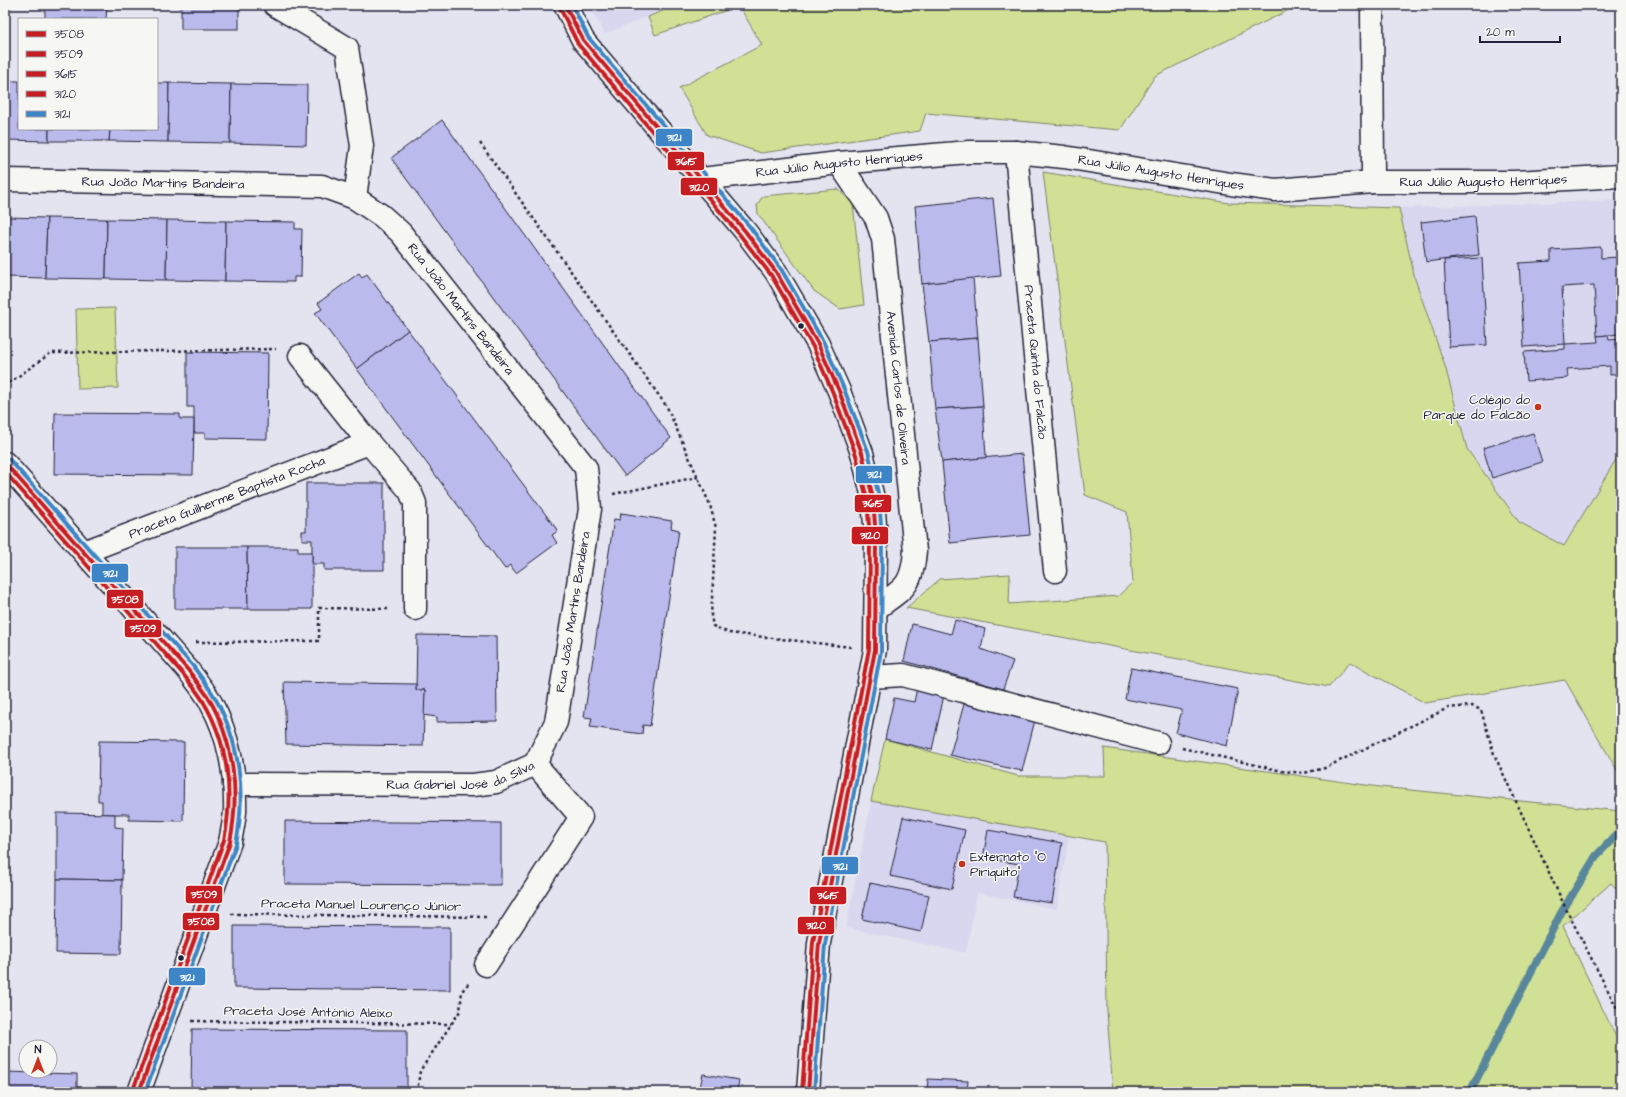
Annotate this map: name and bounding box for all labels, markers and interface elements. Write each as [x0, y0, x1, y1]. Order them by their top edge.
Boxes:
legend [18, 18, 158, 130]
scale bar [1480, 18, 1560, 44]
text: 20 m [1486, 24, 1515, 41]
text: 3508 [54, 26, 84, 43]
text: 3509 [54, 46, 83, 63]
text: 3615 [54, 66, 78, 83]
text: 3120 [54, 86, 77, 103]
text: 3121 [54, 106, 71, 123]
line badge: 3121 [655, 128, 693, 147]
text: 3121 [666, 130, 682, 145]
street label: Rua Júlio Augusto Henriques [755, 147, 924, 182]
street label: Rua Júlio Augusto Henriques [1077, 150, 1246, 195]
line badge: 3615 [667, 151, 705, 171]
text: 3615 [674, 154, 697, 169]
street label: Rua Júlio Augusto Henriques [1400, 170, 1568, 192]
street label: Rua João Martins Bandeira [81, 172, 245, 194]
line badge: 3120 [680, 177, 718, 196]
text: 3120 [688, 180, 709, 195]
street label: Rua João Martins Bandeira [403, 240, 519, 379]
street label: Praceta Quinta do Falcão [1019, 284, 1052, 441]
street label: Avenida Carlos de Oliveira [881, 310, 915, 466]
unlabelled marker [796, 321, 806, 331]
place label: Colégio do Parque do Falcão [1423, 391, 1531, 424]
marker: Colégio do Parque do Falcão [1533, 402, 1543, 412]
street label: Praceta Guilherme Baptista Rocha [126, 451, 328, 543]
line badge: 3121 [855, 465, 893, 484]
text: 3121 [866, 467, 882, 482]
line badge: 3615 [854, 494, 892, 513]
text: 3615 [861, 496, 884, 511]
line badge: 3120 [851, 526, 889, 545]
text: 3120 [859, 528, 880, 543]
street label: Rua João Martins Bandeira [551, 530, 595, 694]
line badge: 3121 [91, 563, 129, 583]
text: 3121 [102, 566, 118, 581]
line badge: 3508 [106, 589, 144, 609]
text: 3508 [110, 592, 140, 607]
line badge: 3509 [124, 619, 162, 638]
text: 3509 [129, 621, 156, 636]
street label: Rua Gabriel José da Silva [386, 756, 538, 794]
place label: Externato "O Piriquito" [970, 848, 1046, 881]
line badge: 3121 [821, 856, 859, 875]
text: 3121 [832, 859, 848, 874]
marker: Externato "O Piriquito" [957, 859, 967, 869]
line badge: 3509 [185, 885, 223, 904]
line badge: 3615 [809, 886, 847, 905]
text: 3509 [190, 887, 217, 902]
text: 3615 [816, 888, 839, 903]
street label: Praceta Manuel Lourenço Júnior [261, 894, 461, 916]
line badge: 3508 [182, 912, 220, 931]
text: 3508 [186, 914, 216, 929]
line badge: 3120 [797, 916, 835, 935]
text: 3120 [805, 918, 826, 933]
unlabelled marker [176, 953, 186, 963]
line badge: 3121 [168, 967, 206, 986]
text: 3121 [179, 970, 195, 985]
street label: Praceta José António Aleixo [224, 1002, 393, 1022]
north arrow [18, 1039, 58, 1079]
text: N [35, 1042, 42, 1057]

